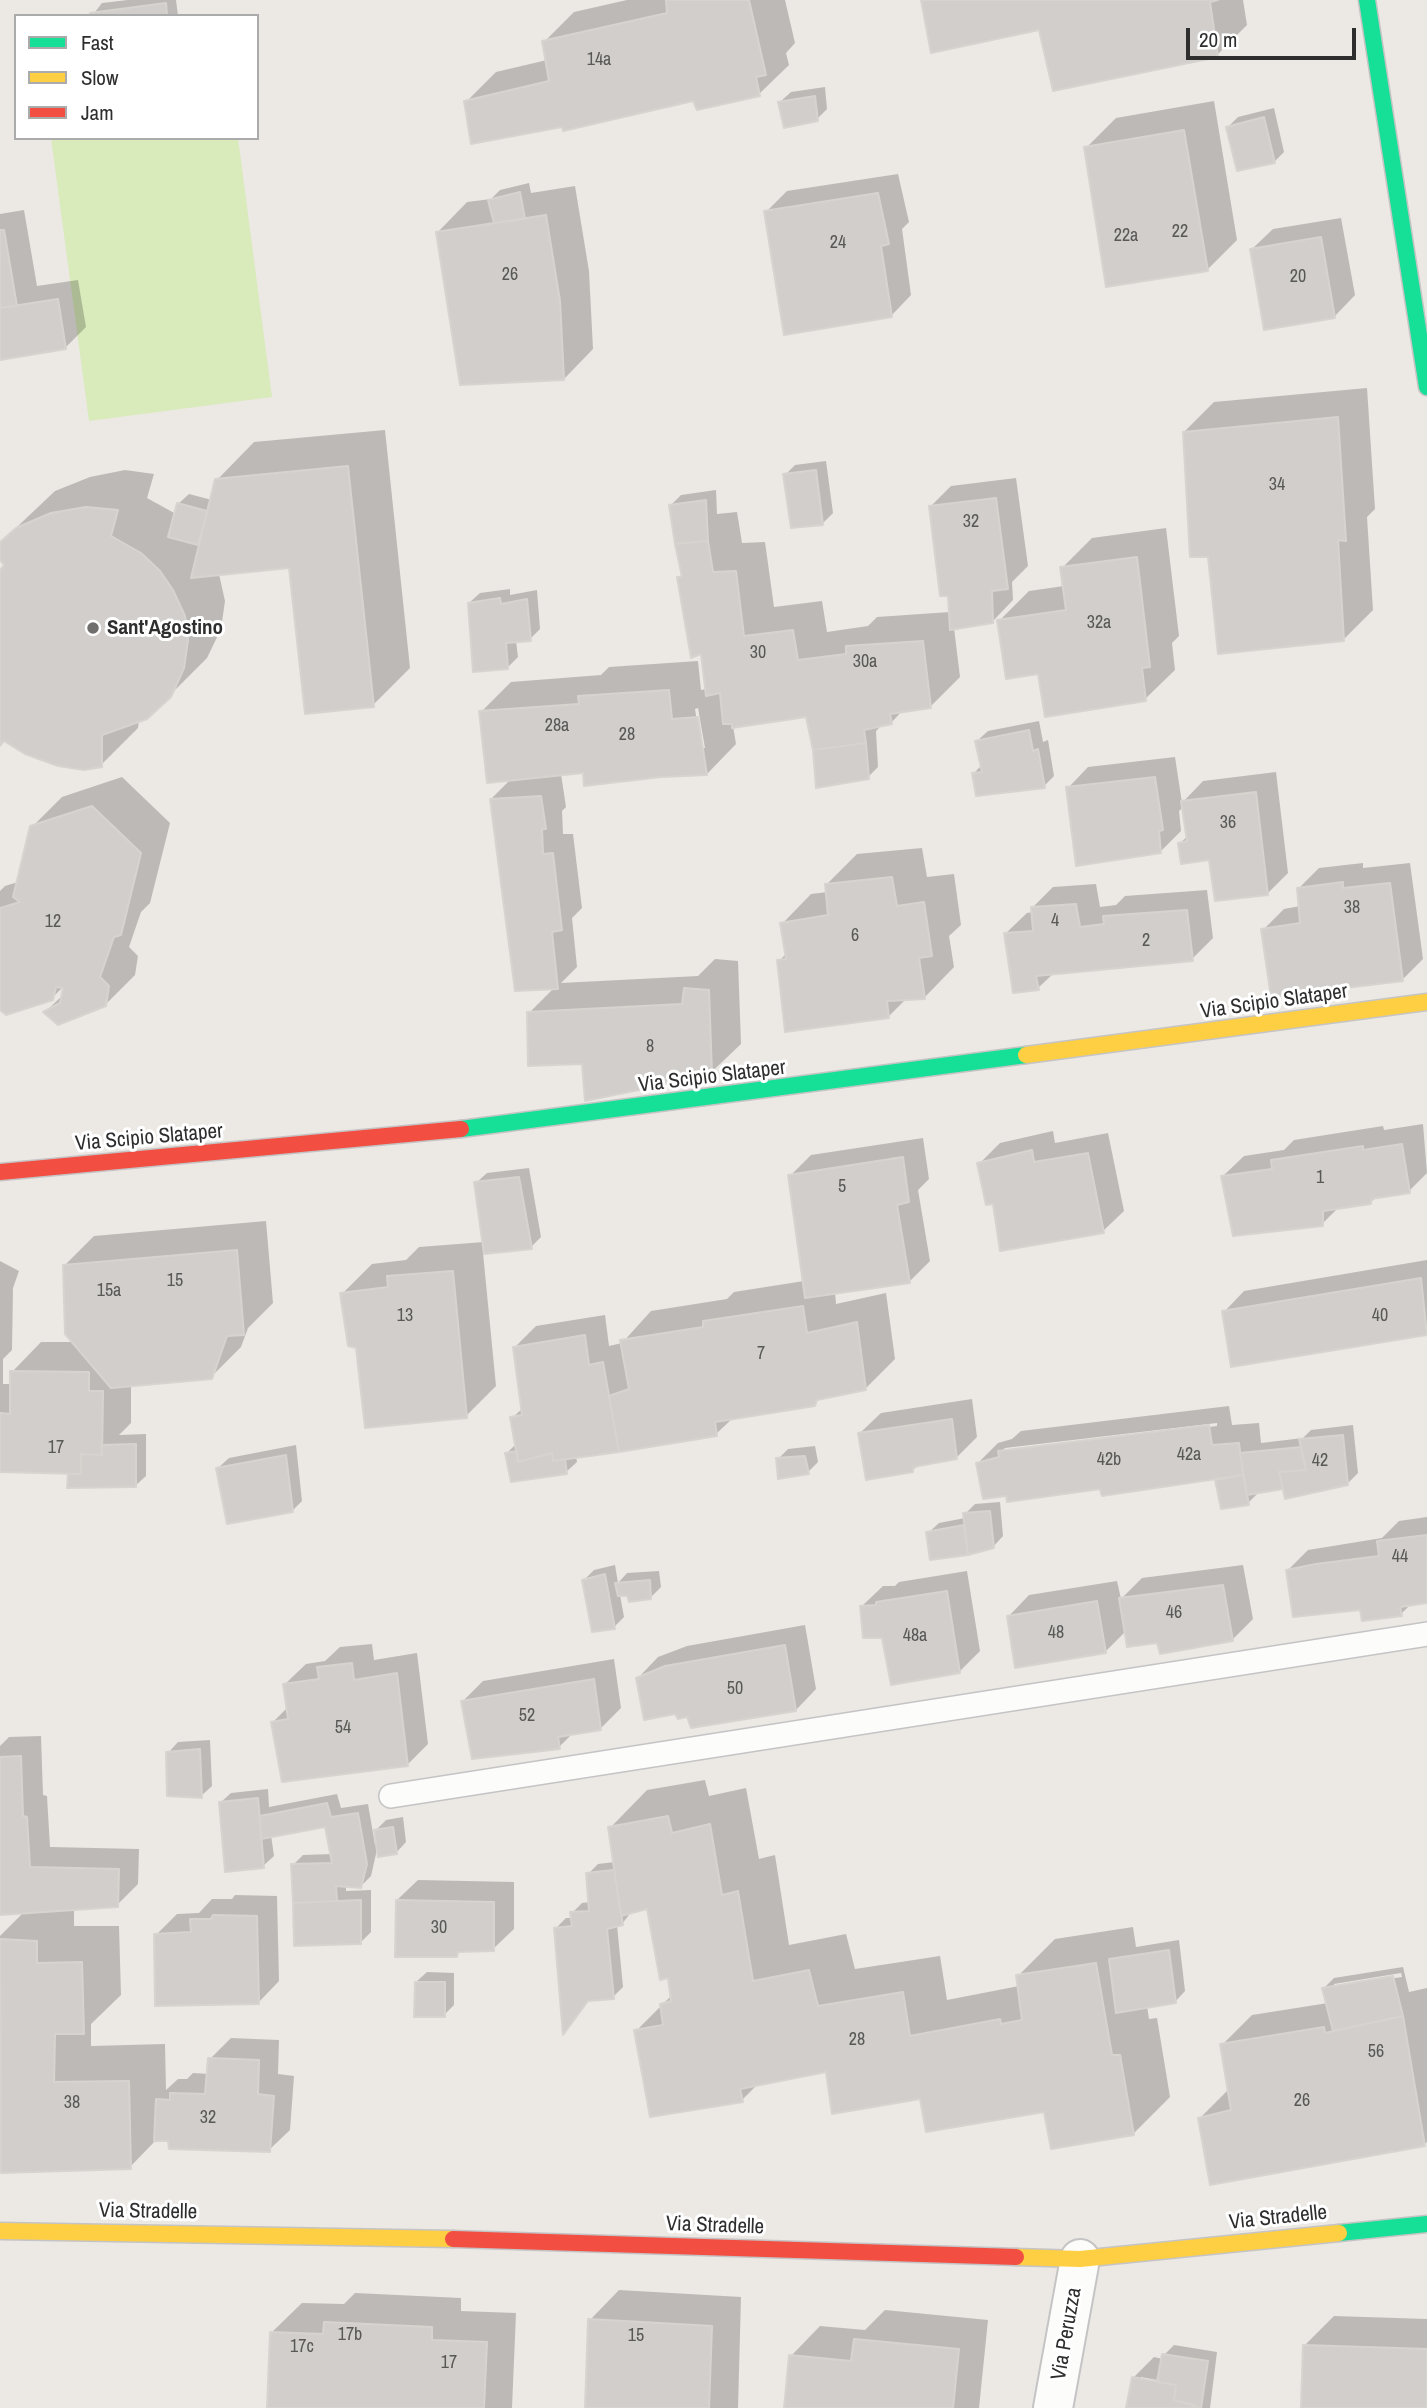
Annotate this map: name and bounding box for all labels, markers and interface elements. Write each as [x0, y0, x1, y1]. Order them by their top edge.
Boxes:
legend [14, 14, 259, 140]
scale bar [1189, 14, 1359, 58]
text: 20 m [1199, 25, 1237, 54]
text: Fast [81, 28, 114, 57]
house number: 14a [587, 49, 611, 71]
text: Slow [81, 63, 118, 92]
text: Jam [81, 98, 114, 127]
house number: 22 [1172, 221, 1188, 243]
house number: 22a [1114, 225, 1138, 247]
house number: 24 [830, 232, 846, 254]
house number: 26 [502, 264, 518, 286]
house number: 20 [1290, 266, 1306, 288]
house number: 34 [1269, 474, 1285, 496]
house number: 32 [963, 511, 979, 533]
house number: 32a [1087, 612, 1111, 634]
place label: Sant'Agostino [107, 615, 223, 641]
marker: Sant'Agostino [85, 620, 101, 636]
house number: 30 [750, 642, 766, 664]
house number: 30a [853, 651, 877, 673]
house number: 28a [545, 715, 569, 737]
house number: 28 [619, 724, 635, 746]
house number: 36 [1220, 812, 1236, 834]
house number: 38 [1344, 897, 1360, 919]
house number: 4 [1051, 910, 1059, 932]
house number: 12 [45, 911, 61, 933]
house number: 6 [851, 925, 859, 947]
house number: 2 [1142, 930, 1150, 952]
street label: Via Scipio Slataper [1199, 979, 1349, 1025]
house number: 8 [646, 1036, 654, 1058]
street label: Via Scipio Slataper [637, 1055, 787, 1099]
street label: Via Scipio Slataper [74, 1119, 224, 1157]
house number: 1 [1316, 1167, 1324, 1189]
house number: 5 [838, 1176, 846, 1198]
house number: 15 [167, 1270, 183, 1292]
house number: 15a [97, 1280, 121, 1302]
house number: 13 [397, 1305, 413, 1327]
house number: 40 [1372, 1305, 1388, 1327]
house number: 7 [757, 1343, 765, 1365]
house number: 17 [48, 1437, 64, 1459]
house number: 42a [1177, 1444, 1201, 1466]
house number: 42b [1097, 1449, 1121, 1471]
house number: 42 [1312, 1450, 1328, 1472]
house number: 44 [1392, 1546, 1408, 1568]
house number: 46 [1166, 1602, 1182, 1624]
house number: 48 [1048, 1622, 1064, 1644]
house number: 48a [903, 1625, 927, 1647]
house number: 50 [727, 1678, 743, 1700]
house number: 52 [519, 1705, 535, 1727]
house number: 54 [335, 1717, 351, 1739]
house number: 30 [431, 1917, 447, 1939]
house number: 28 [849, 2029, 865, 2051]
house number: 56 [1368, 2041, 1384, 2063]
house number: 26 [1294, 2090, 1310, 2112]
house number: 38 [64, 2092, 80, 2114]
house number: 32 [200, 2107, 216, 2129]
street label: Via Stradelle [99, 2199, 197, 2225]
street label: Via Stradelle [1228, 2200, 1328, 2236]
street label: Via Stradelle [665, 2212, 765, 2240]
street label: Via Peruzza [1046, 2286, 1088, 2382]
house number: 17b [338, 2324, 362, 2346]
house number: 15 [628, 2325, 644, 2347]
house number: 17c [290, 2336, 314, 2358]
house number: 17 [441, 2352, 457, 2374]

